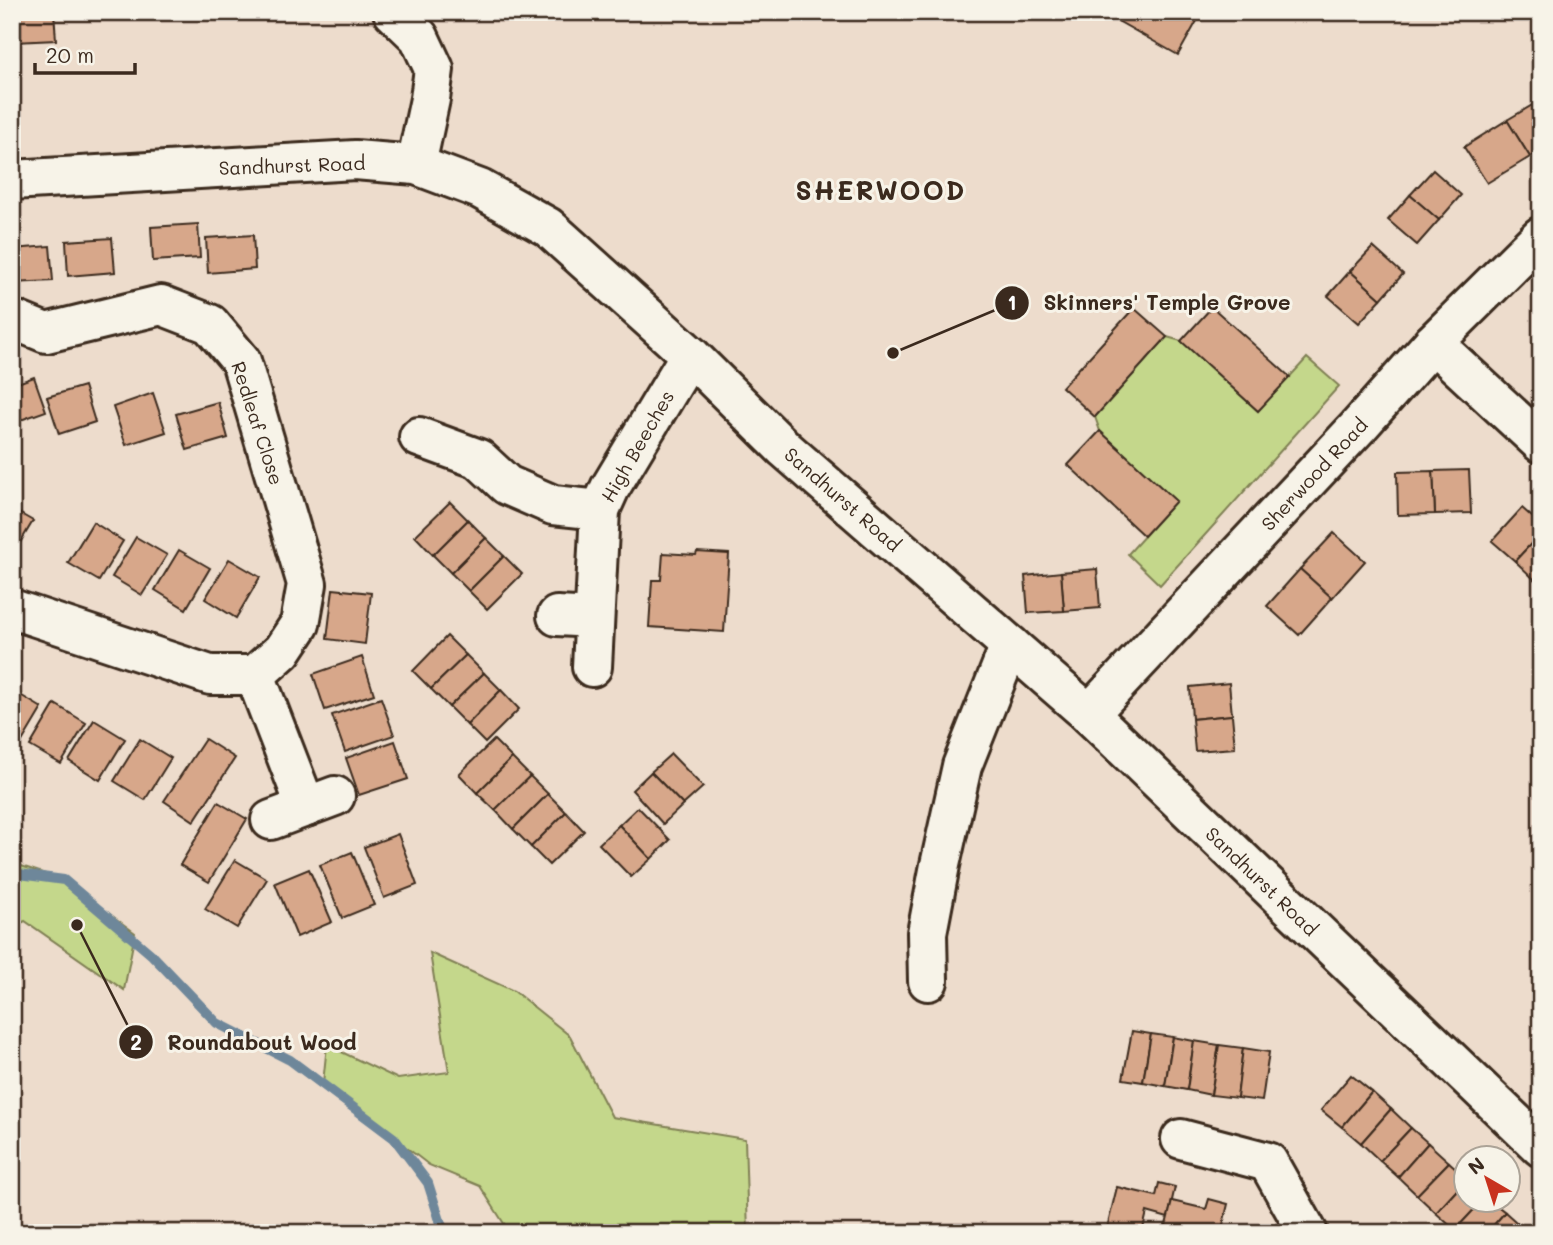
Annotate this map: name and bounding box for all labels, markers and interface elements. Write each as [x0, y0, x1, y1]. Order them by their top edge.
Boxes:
scale bar [35, 32, 135, 76]
text: 20 m [46, 41, 94, 68]
street label: Sandhurst Road [218, 150, 366, 180]
district label: SHERWOOD [796, 173, 966, 207]
callout: Skinners' Temple Grove [994, 282, 1304, 324]
text: 1 [1007, 288, 1017, 315]
text: Skinners' Temple Grove [1043, 288, 1291, 315]
street label: Redleaf Close [226, 358, 290, 488]
street label: High Beeches [595, 385, 679, 507]
street label: Sherwood Road [1255, 412, 1373, 536]
street label: Sandhurst Road [779, 441, 907, 557]
street label: Sandhurst Road [1201, 821, 1323, 941]
callout: Roundabout Wood [118, 1021, 371, 1063]
text: 2 [130, 1028, 142, 1055]
text: Roundabout Wood [167, 1028, 357, 1055]
north arrow [1452, 1144, 1522, 1214]
text: N [1463, 1151, 1489, 1180]

